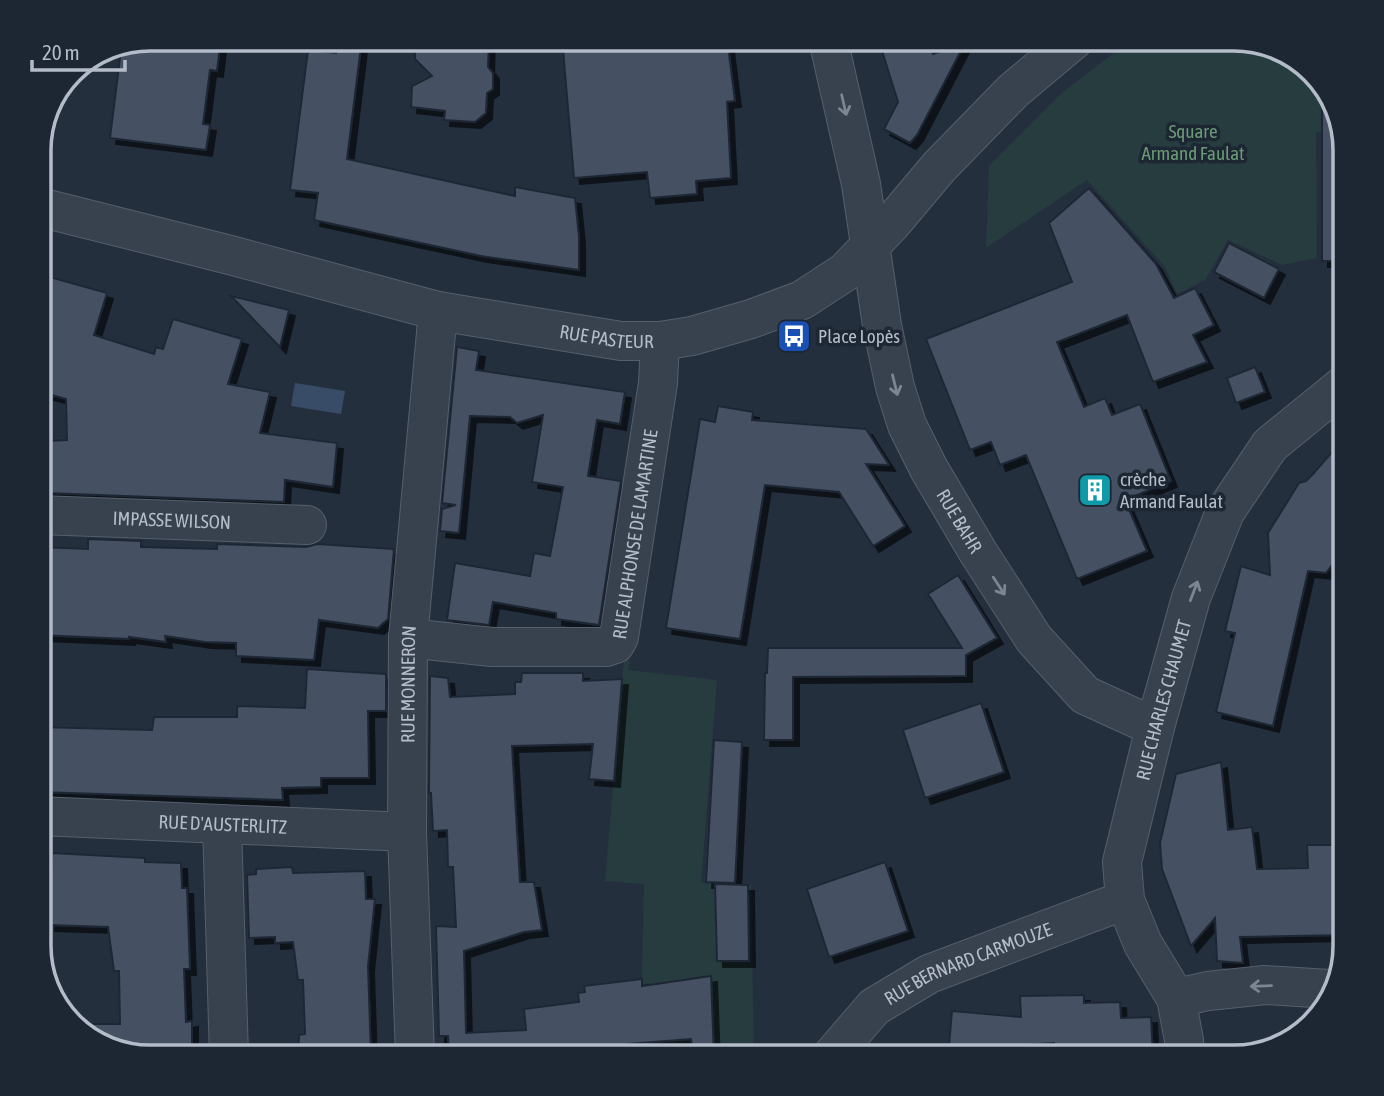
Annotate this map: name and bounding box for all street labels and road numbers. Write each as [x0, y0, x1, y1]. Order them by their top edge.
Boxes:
street label: RUE PASTEUR [558, 320, 654, 353]
street label: RUE ALPHONSE DE LAMARTINE [608, 428, 662, 640]
street label: RUE BAHR [932, 485, 987, 557]
street label: IMPASSE WILSON [112, 507, 232, 533]
street label: RUE CHARLES CHAUMET [1131, 617, 1196, 782]
street label: RUE MONNERON [396, 624, 420, 743]
street label: RUE D'AUSTERLITZ [158, 810, 288, 838]
street label: RUE BERNARD CARMOUZE [880, 918, 1055, 1009]

